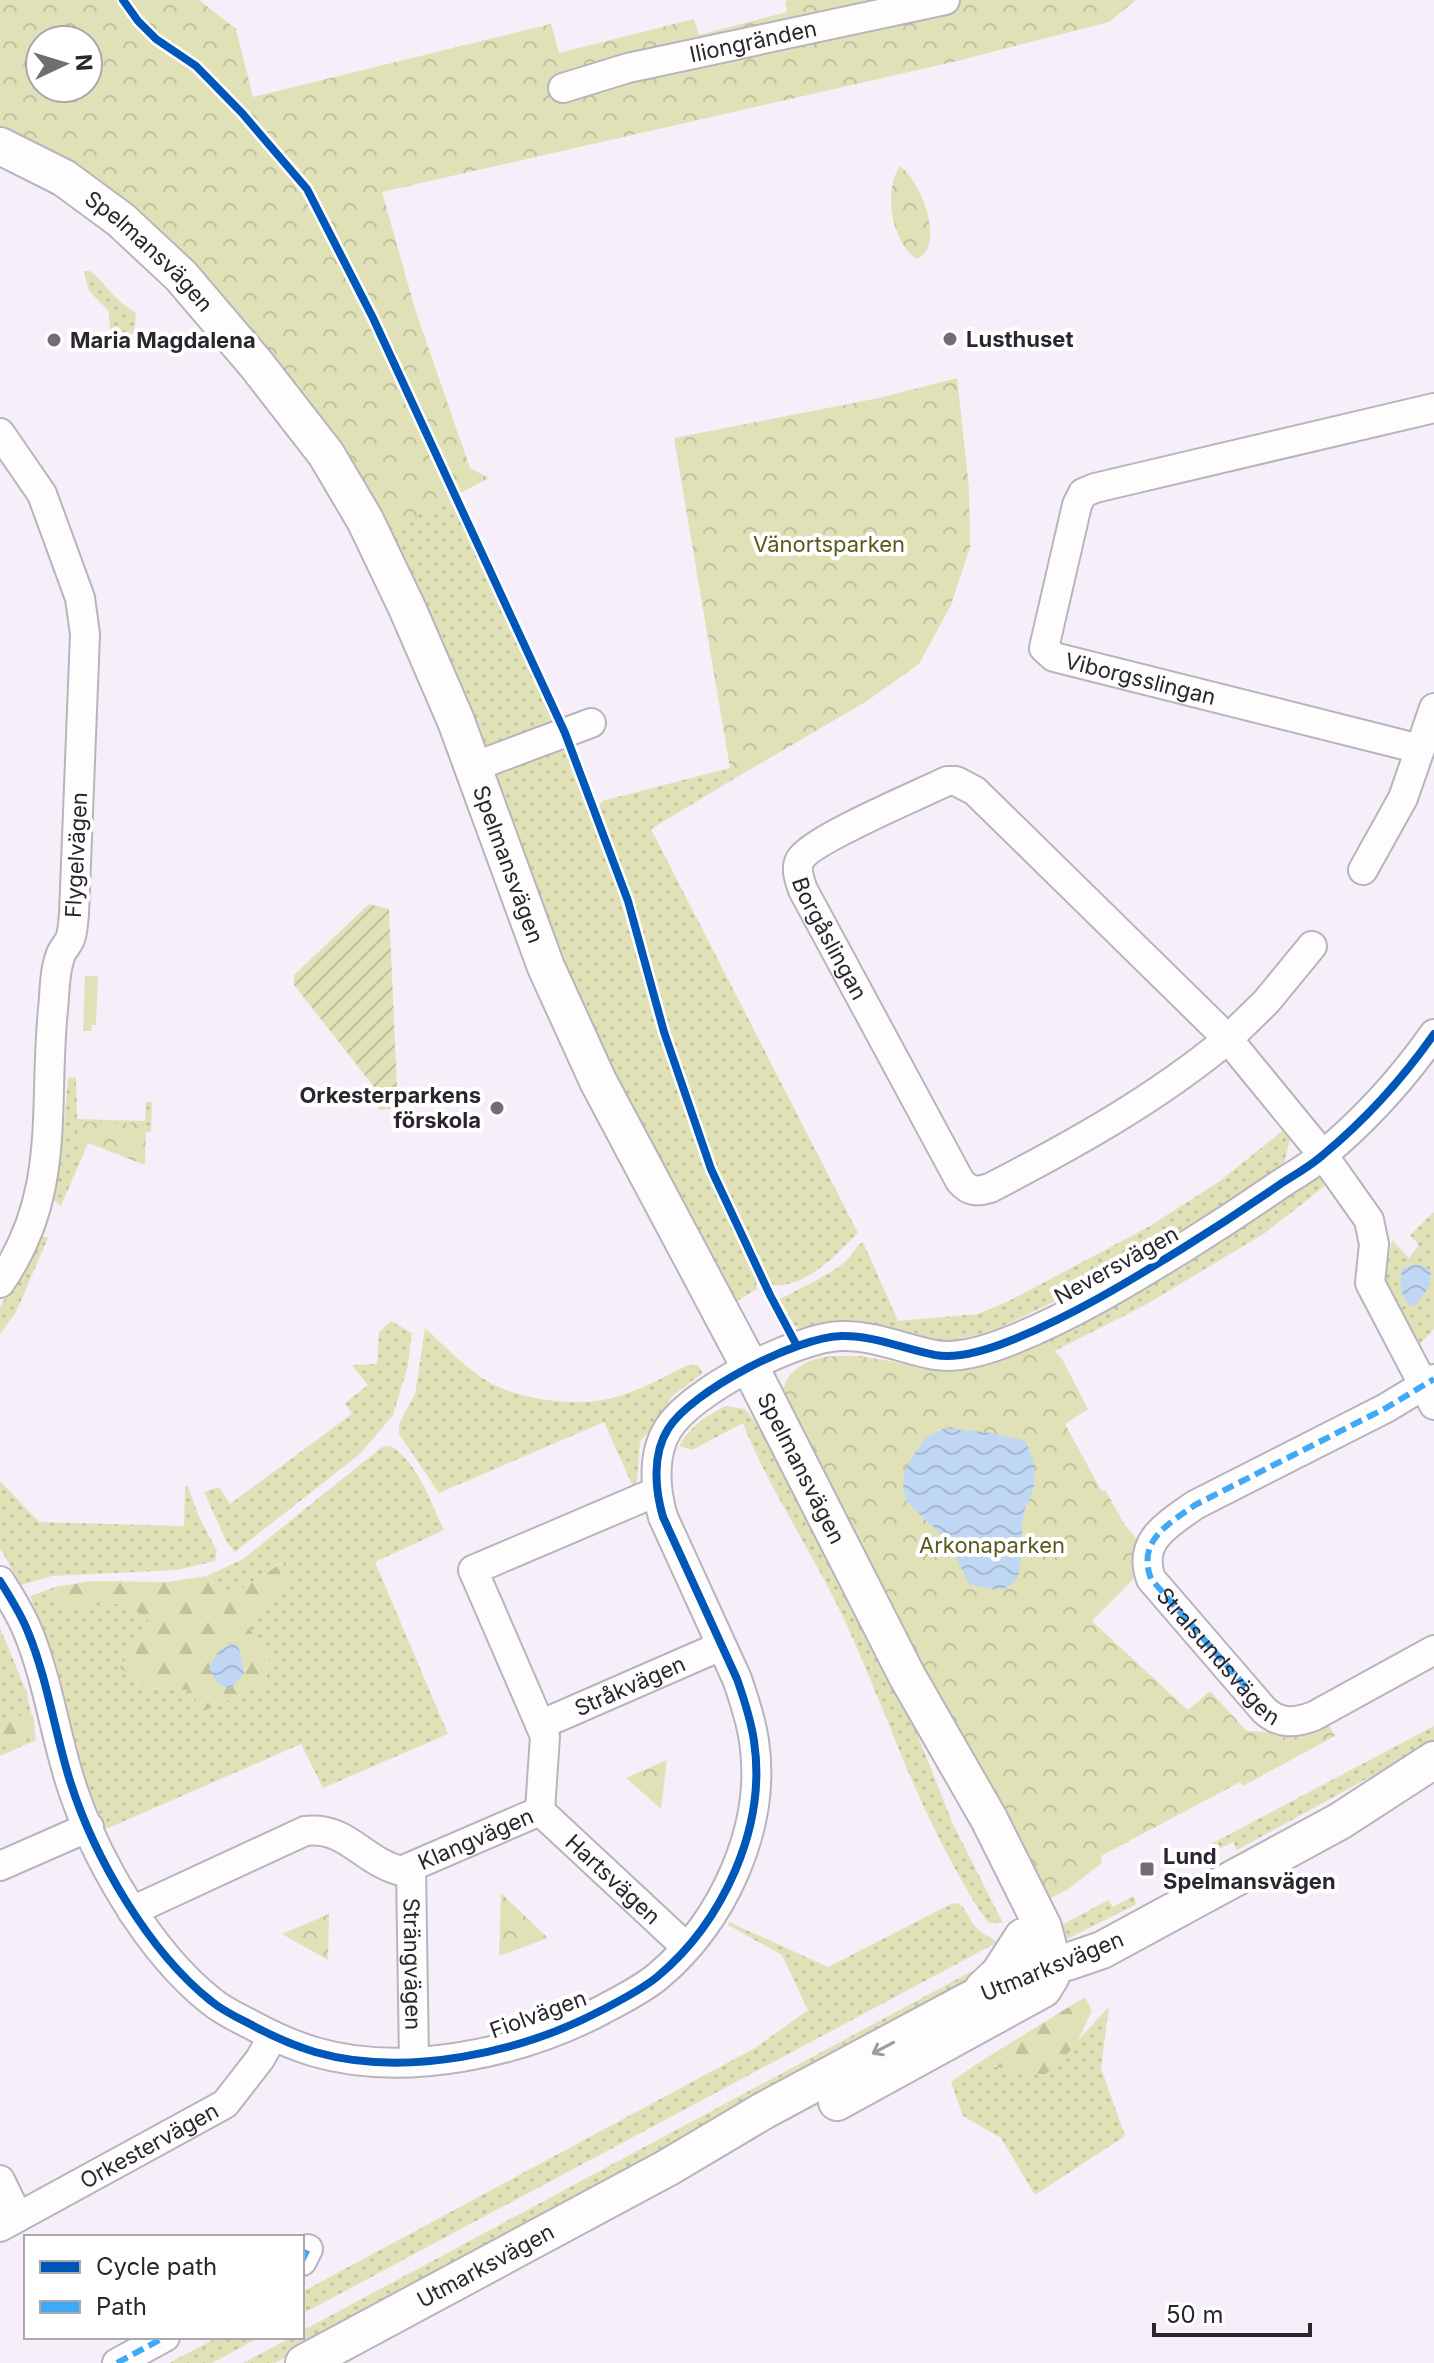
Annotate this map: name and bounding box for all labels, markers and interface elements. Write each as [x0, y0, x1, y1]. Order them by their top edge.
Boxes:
street label: Iliongränden [687, 15, 819, 67]
north arrow [24, 24, 104, 104]
text: N [70, 53, 98, 72]
street label: Spelmansvägen [80, 185, 219, 317]
place label: Lusthuset [966, 326, 1073, 352]
place label: Maria Magdalena [70, 327, 256, 353]
marker: Lusthuset [941, 330, 959, 348]
marker: Maria Magdalena [45, 331, 63, 349]
park label: Vänortsparken [753, 531, 905, 557]
street label: Viborgsslingan [1062, 647, 1218, 710]
street label: Spelmansvägen [468, 782, 549, 947]
street label: Flygelvägen [60, 791, 92, 919]
street label: Borgåslingan [787, 874, 873, 1004]
place label: Orkesterparkens förskola [299, 1082, 481, 1133]
marker: Orkesterparkens förskola [488, 1099, 506, 1117]
street label: Neversvägen [1050, 1220, 1182, 1310]
street label: Spelmansvägen [752, 1388, 851, 1548]
park label: Arkonaparken [919, 1532, 1065, 1558]
street label: Stralsundsvägen [1151, 1582, 1284, 1731]
street label: Stråkvägen [571, 1650, 689, 1721]
street label: Klangvägen [414, 1803, 537, 1875]
street label: Hartsvägen [560, 1829, 666, 1930]
place label: Lund Spelmansvägen [1163, 1843, 1336, 1894]
marker: Lund Spelmansvägen [1138, 1860, 1156, 1878]
street label: Strängvägen [398, 1898, 427, 2030]
street label: Utmarksvägen [977, 1926, 1127, 2006]
street label: Fiolvägen [486, 1985, 590, 2043]
one-way arrow [871, 2040, 895, 2056]
street label: Orkestervägen [75, 2097, 223, 2194]
street label: Utmarksvägen [413, 2218, 558, 2313]
legend [24, 2235, 304, 2339]
text: Cycle path [96, 2252, 217, 2281]
scale bar [1154, 2287, 1310, 2337]
text: Path [96, 2292, 147, 2321]
text: 50 m [1166, 2300, 1224, 2329]

